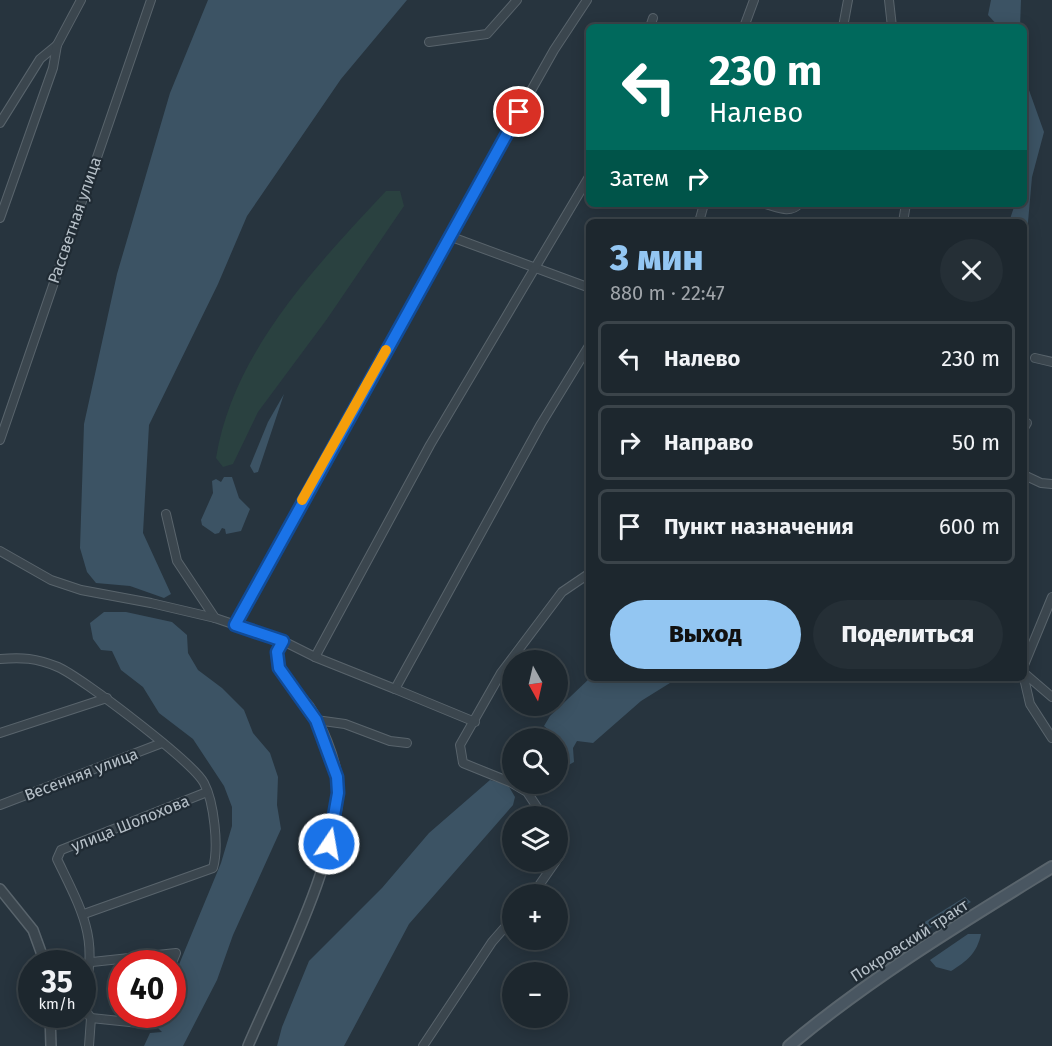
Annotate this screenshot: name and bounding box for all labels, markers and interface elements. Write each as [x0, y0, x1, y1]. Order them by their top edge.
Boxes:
text: 230 m [709, 46, 822, 96]
icon: left [610, 48, 688, 126]
pin [493, 86, 544, 137]
icon: arrive [502, 95, 535, 128]
text: Налево [709, 97, 803, 129]
street label: Рассветная улица [44, 154, 105, 286]
icon: right [681, 162, 714, 195]
text: Затем [610, 165, 669, 192]
text: 3 мин [610, 236, 704, 280]
button: close [940, 239, 1003, 302]
text: 880 m · 22:47 [610, 281, 725, 305]
icon: left [613, 342, 646, 375]
text: Налево [664, 345, 740, 372]
text: 230 m [941, 345, 1000, 372]
icon: right [613, 426, 646, 459]
text: Направо [664, 429, 753, 456]
text: 50 m [952, 429, 1000, 456]
icon: arrive [613, 510, 646, 543]
text: Пункт назначения [664, 513, 854, 540]
text: 600 m [939, 513, 1000, 540]
button: Выход [610, 600, 801, 669]
button: Поделиться [813, 600, 1003, 669]
north arrow [502, 650, 568, 716]
map controls [502, 650, 568, 1028]
button: search [502, 728, 568, 794]
street label: Весенняя улица [22, 744, 141, 805]
street label: улица Шолохова [68, 791, 192, 856]
button: layers [502, 806, 568, 872]
position arrow [297, 812, 361, 876]
button: + [502, 884, 568, 950]
street label: Покровский тракт [847, 895, 972, 986]
speed limit sign: 40 [108, 950, 186, 1028]
button: − [502, 962, 568, 1028]
text: 35 [41, 964, 73, 1000]
text: km/h [38, 995, 76, 1013]

